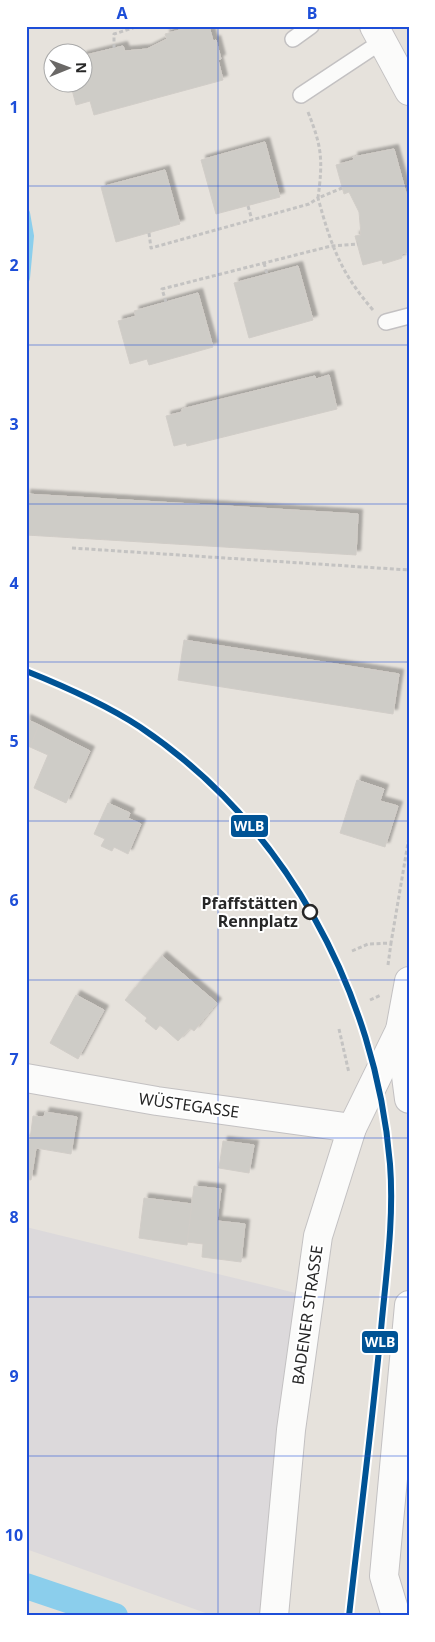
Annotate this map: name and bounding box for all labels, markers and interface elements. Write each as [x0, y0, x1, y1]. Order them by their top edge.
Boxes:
text: A [116, 2, 128, 24]
text: B [307, 2, 317, 24]
north arrow [42, 42, 92, 92]
text: N [72, 62, 91, 74]
text: 1 [9, 96, 19, 118]
text: 2 [9, 254, 19, 276]
text: 3 [9, 413, 19, 435]
text: 4 [9, 572, 19, 594]
text: 5 [9, 730, 19, 752]
line badge: WLB [230, 814, 269, 838]
text: WLB [234, 816, 264, 835]
text: 6 [9, 889, 19, 911]
place label: Pfaffstätten Rennplatz [202, 892, 298, 932]
marker: Pfaffstätten Rennplatz [302, 904, 318, 920]
text: 7 [9, 1048, 19, 1070]
street label: WÜSTEGASSE [137, 1087, 241, 1123]
text: 8 [9, 1206, 19, 1228]
street label: BADENER STRASSE [286, 1244, 328, 1386]
line badge: WLB [361, 1330, 399, 1354]
text: WLB [365, 1332, 395, 1351]
text: 9 [9, 1365, 19, 1387]
text: 10 [5, 1524, 23, 1546]

